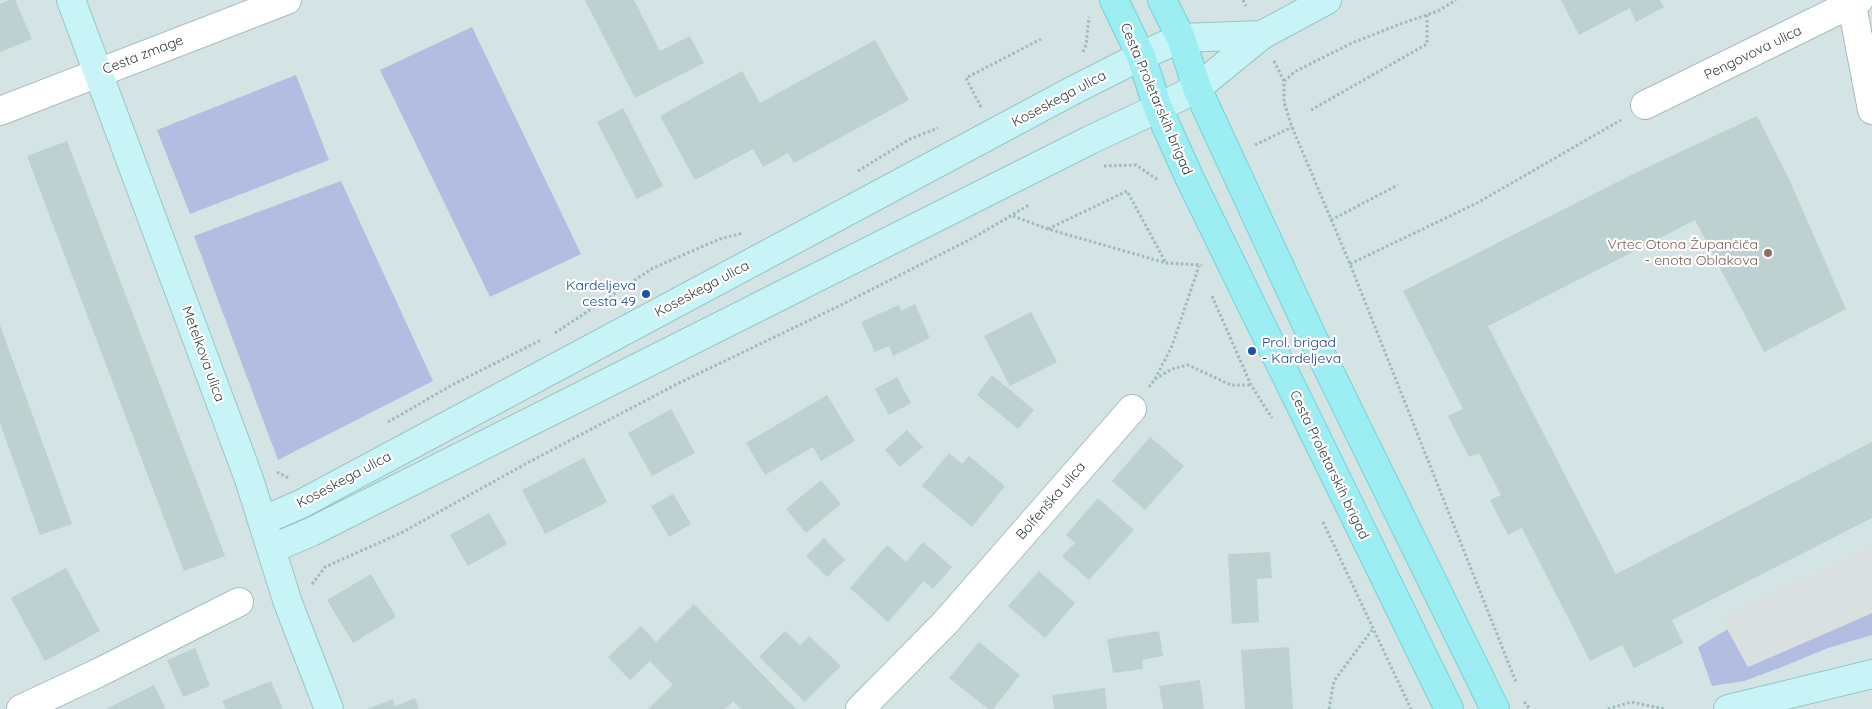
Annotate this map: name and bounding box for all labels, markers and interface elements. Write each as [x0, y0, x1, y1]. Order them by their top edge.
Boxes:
street label: Cesta Proletarskih brigad [1116, 20, 1196, 178]
street label: Pengovova ulica [1702, 22, 1804, 84]
street label: Cesta zmage [100, 32, 186, 78]
street label: Koseskega ulica [1009, 67, 1109, 131]
place label: Vrtec Otona Župančiča - enota Oblakova [1608, 237, 1758, 270]
marker: Vrtec Otona Župančiča - enota Oblakova [1762, 247, 1774, 259]
street label: Koseskega ulica [652, 257, 752, 321]
place label: Kardeljeva cesta 49 [566, 278, 636, 310]
marker: Kardeljeva cesta 49 [640, 288, 652, 300]
street label: Metelkova ulica [178, 304, 228, 404]
place label: Prol. brigad - Kardeljeva [1262, 335, 1341, 368]
marker: Prol. brigad - Kardeljeva [1246, 345, 1258, 357]
street label: Cesta Proletarskih brigad [1286, 388, 1372, 542]
street label: Koseskega ulica [294, 448, 394, 512]
street label: Bolfenška ulica [1013, 459, 1089, 543]

